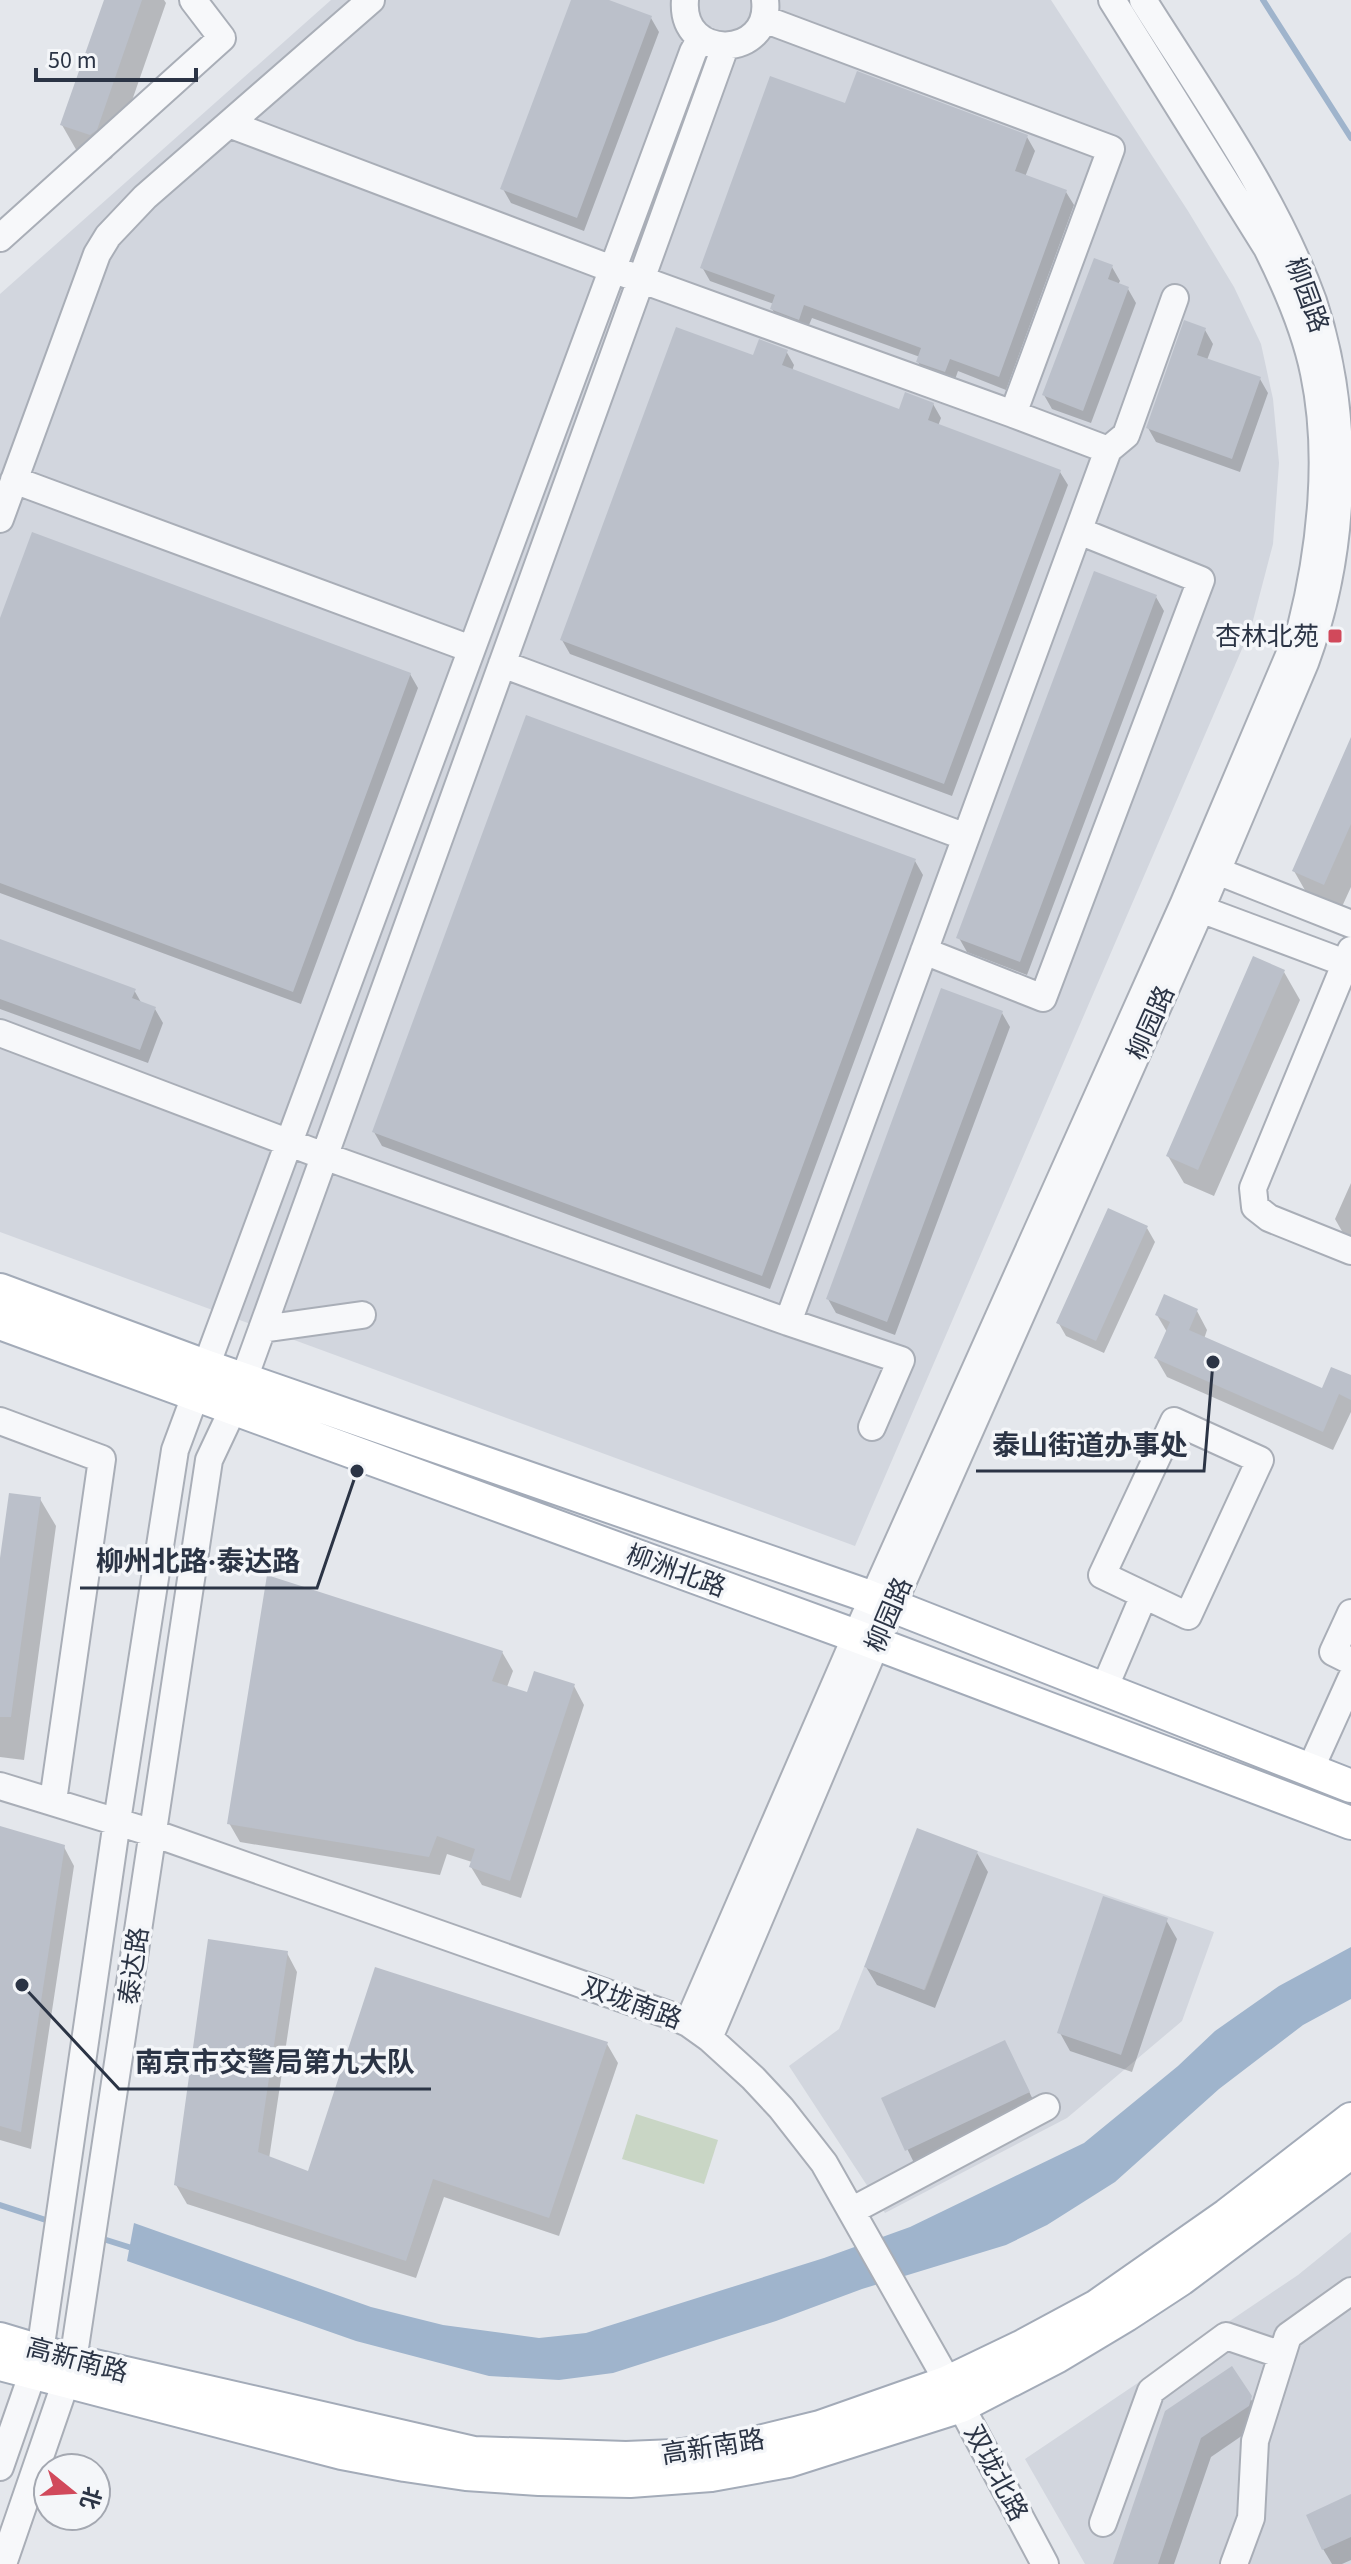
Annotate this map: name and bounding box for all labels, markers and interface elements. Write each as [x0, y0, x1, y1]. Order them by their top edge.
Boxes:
scale bar [36, 32, 196, 82]
text: 50 m [48, 43, 97, 78]
street label: 柳园路 [1276, 252, 1338, 338]
place label: 杏林北苑 [1215, 618, 1319, 655]
marker: 杏林北苑 [1326, 627, 1344, 645]
street label: 柳园路 [1118, 980, 1184, 1066]
callout: 泰山街道办事处 [976, 1419, 1204, 1471]
text: 泰山街道办事处 [992, 1426, 1188, 1466]
callout: 柳州北路·泰达路 [80, 1536, 317, 1588]
street label: 柳洲北路 [621, 1536, 731, 1606]
text: 柳州北路·泰达路 [96, 1542, 300, 1582]
street label: 柳园路 [857, 1572, 921, 1658]
street label: 泰达路 [110, 1925, 158, 2007]
street label: 双垅南路 [577, 1968, 687, 2038]
callout: 南京市交警局第九大队 [119, 2037, 431, 2089]
text: 南京市交警局第九大队 [135, 2043, 415, 2083]
street label: 高新南路 [22, 2329, 132, 2391]
street label: 双垅北路 [955, 2418, 1037, 2528]
street label: 高新南路 [659, 2421, 767, 2473]
north arrow [32, 2452, 112, 2532]
text: 北 [71, 2482, 109, 2513]

